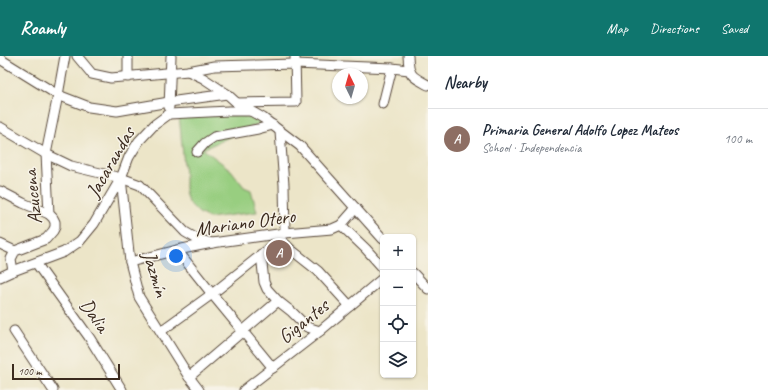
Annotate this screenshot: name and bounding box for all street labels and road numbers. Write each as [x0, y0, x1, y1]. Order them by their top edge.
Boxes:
street label: Jacarandas [80, 121, 142, 203]
street label: Azucena [17, 167, 48, 226]
street label: Mariano Otero [194, 203, 297, 242]
street label: Jazmín [137, 248, 174, 301]
street label: Gigantes [273, 292, 335, 349]
street label: Dalia [74, 294, 116, 339]

